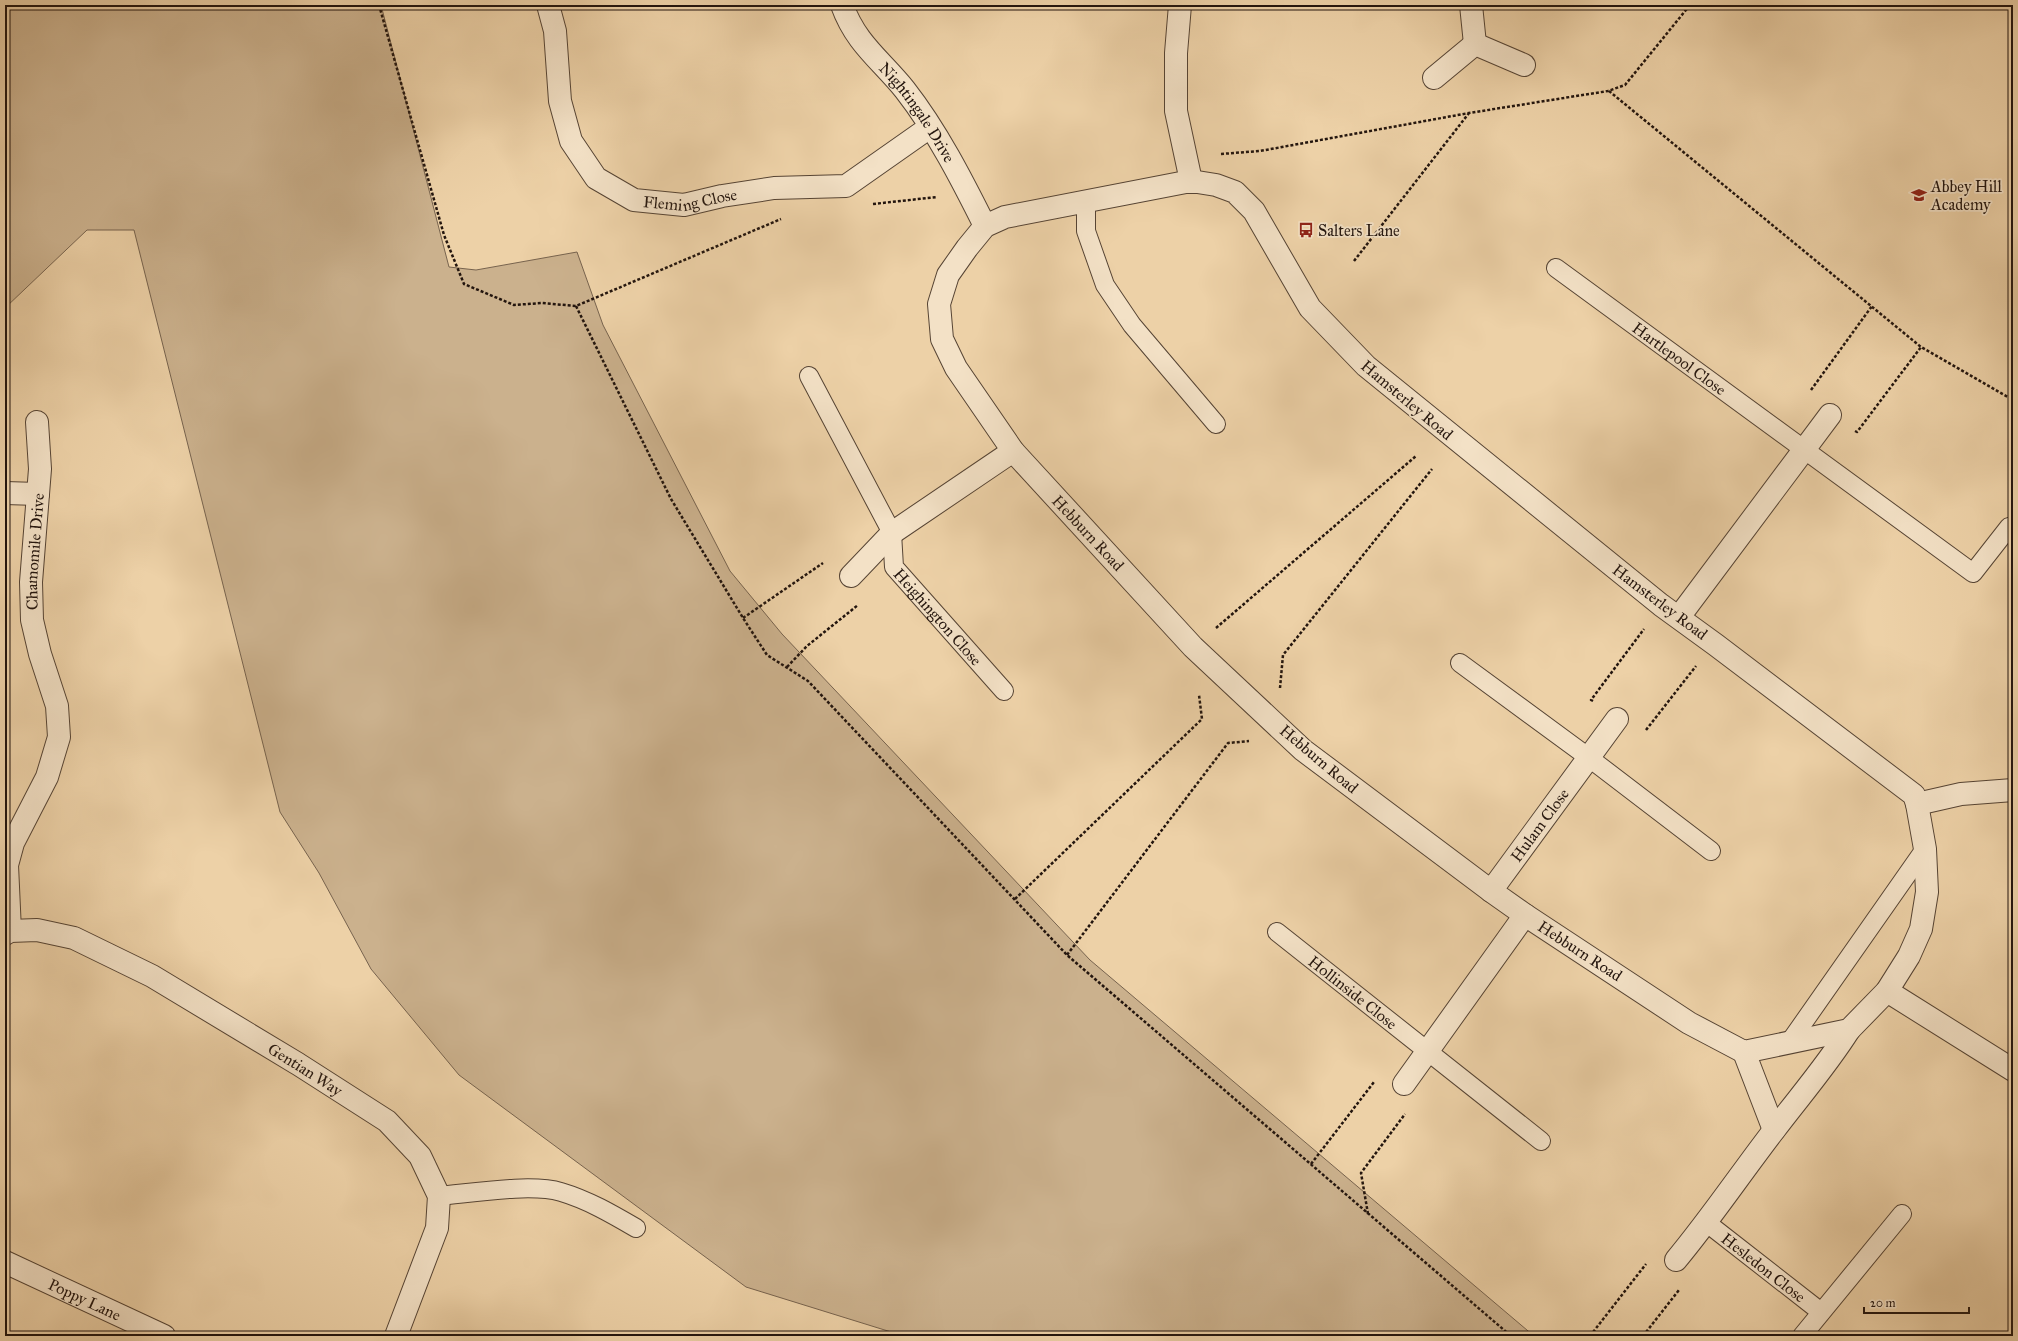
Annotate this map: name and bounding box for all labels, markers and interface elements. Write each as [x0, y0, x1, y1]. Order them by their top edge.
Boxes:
street label: Nightingale Drive [876, 58, 960, 166]
place label: Abbey Hill Academy [1930, 177, 2002, 214]
street label: Fleming Close [642, 184, 739, 215]
school or university icon: Abbey Hill Academy [1910, 186, 1928, 204]
bus stop icon: Salters Lane [1297, 221, 1315, 239]
place label: Salters Lane [1318, 221, 1400, 240]
street label: Hartlepool Close [1629, 318, 1730, 399]
street label: Hamsterley Road [1357, 356, 1457, 444]
street label: Hebburn Road [1048, 491, 1128, 575]
street label: Chamomile Drive [21, 492, 48, 611]
street label: Hamsterley Road [1609, 560, 1711, 644]
street label: Heighington Close [890, 564, 986, 669]
street label: Hebburn Road [1276, 721, 1362, 797]
street label: Hulam Close [1506, 784, 1573, 865]
street label: Hebburn Road [1534, 917, 1626, 985]
street label: Hollinside Close [1305, 951, 1401, 1033]
street label: Gentian Way [265, 1039, 347, 1100]
street label: Hesledon Close [1718, 1229, 1810, 1306]
street label: Poppy Lane [46, 1274, 124, 1324]
scale bar [1864, 1289, 1969, 1315]
text: 20 m [1870, 1296, 1896, 1310]

